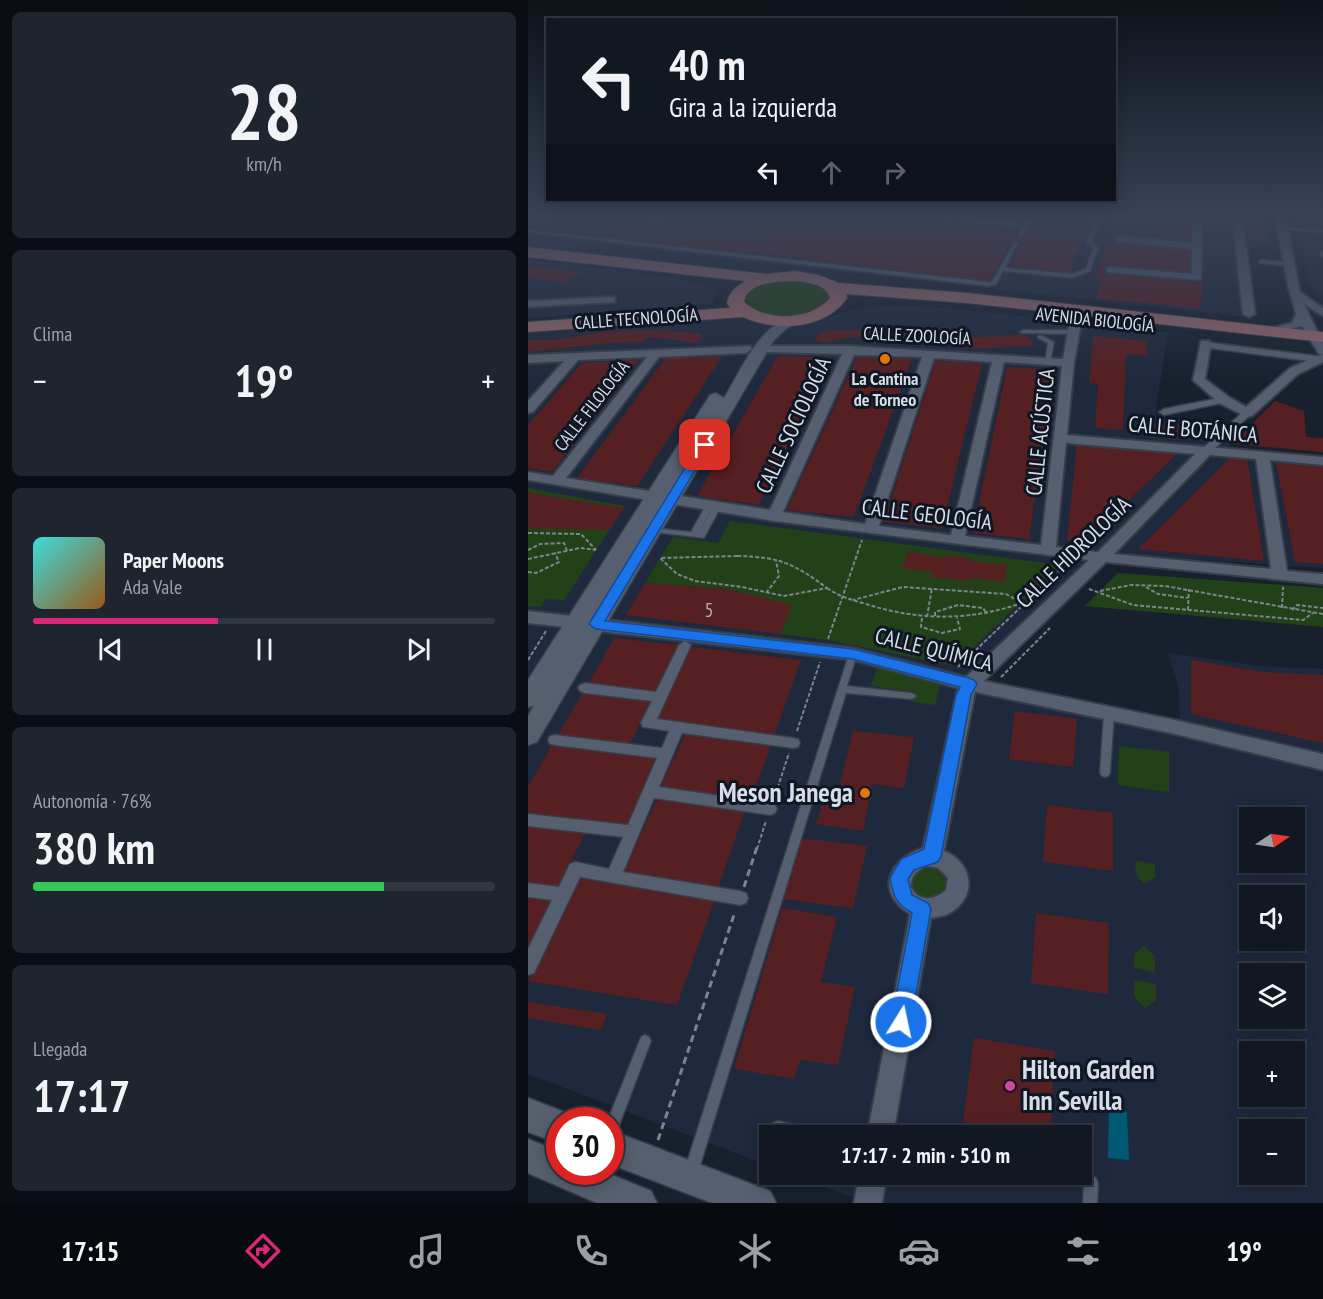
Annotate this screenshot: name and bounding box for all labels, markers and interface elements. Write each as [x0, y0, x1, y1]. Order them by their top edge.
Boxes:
text: 40 m [669, 37, 746, 92]
icon: left [570, 42, 648, 120]
text: 28 [227, 61, 301, 162]
text: Gira a la izquierda [669, 90, 837, 124]
text: km/h [246, 151, 282, 177]
icon: left [752, 156, 785, 189]
icon: ahead [815, 156, 848, 189]
icon: right [878, 156, 911, 189]
street label: AVENIDA BIOLOGÍA [1035, 302, 1156, 337]
street label: CALLE TECNOLOGÍA [573, 303, 699, 334]
text: Clima [33, 321, 72, 347]
street label: CALLE ZOOLOGÍA [863, 321, 972, 350]
text: 19° [234, 351, 294, 409]
street label: CALLE SOCIOLOGÍA [749, 352, 837, 498]
marker: La Cantina de Torneo [878, 352, 892, 366]
street label: CALLE FILOLOGÍA [549, 355, 634, 456]
text: − [33, 359, 47, 402]
text: + [481, 359, 495, 402]
place label: La Cantina de Torneo [852, 367, 918, 411]
street label: CALLE ACÚSTICA [1019, 367, 1061, 497]
street label: CALLE BOTÁNICA [1127, 409, 1259, 449]
pin [679, 419, 730, 470]
icon: arrive [688, 428, 721, 461]
street label: CALLE HIDROLOGÍA [1010, 490, 1137, 614]
street label: CALLE GEOLOGÍA [860, 492, 994, 536]
text: Paper Moons [123, 546, 224, 574]
text: Ada Vale [123, 574, 182, 600]
house number: 5 [705, 597, 714, 623]
street label: CALLE QUÍMICA [872, 621, 996, 677]
icon: previous [94, 633, 127, 666]
icon: pause [248, 633, 281, 666]
icon: next [402, 633, 435, 666]
place label: Meson Janega [719, 775, 853, 809]
marker: Meson Janega [858, 786, 872, 800]
text: Autonomía · 76% [33, 788, 151, 814]
north arrow [1239, 807, 1305, 873]
map controls [1239, 807, 1305, 1185]
text: 380 km [33, 818, 155, 876]
button: sound [1239, 885, 1305, 951]
button: layers [1239, 963, 1305, 1029]
position arrow [869, 990, 933, 1054]
text: Llegada [33, 1036, 87, 1062]
button: + [1239, 1041, 1305, 1107]
place label: Hilton Garden Inn Sevilla [1022, 1052, 1155, 1117]
text: 17:17 [33, 1066, 130, 1124]
marker: Hilton Garden Inn Sevilla [1003, 1079, 1017, 1093]
speed limit sign: 30 [546, 1107, 624, 1185]
button: − [1239, 1119, 1305, 1185]
text: 17:17 · 2 min · 510 m [841, 1141, 1010, 1169]
icon: directions [242, 1230, 284, 1272]
icon: music [406, 1230, 448, 1272]
icon: phone [570, 1230, 612, 1272]
icon: climate [734, 1230, 776, 1272]
icon: car [898, 1230, 940, 1272]
icon: filters [1062, 1230, 1104, 1272]
text: 17:15 [61, 1234, 119, 1268]
text: 19° [1226, 1234, 1262, 1268]

